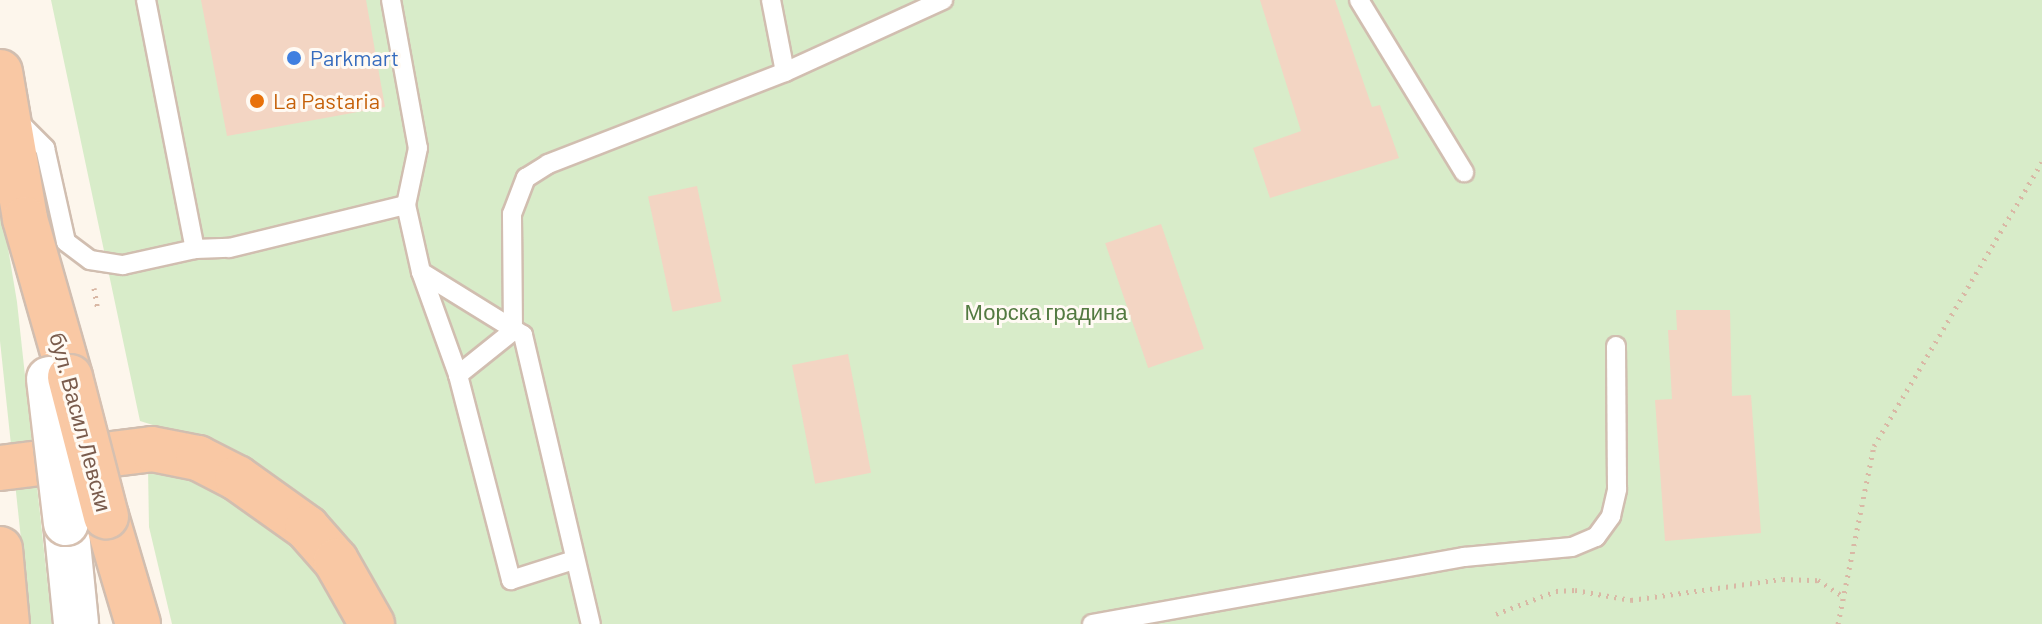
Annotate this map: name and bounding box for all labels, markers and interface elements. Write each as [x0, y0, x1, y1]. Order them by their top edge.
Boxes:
place label: Parkmart [310, 45, 399, 71]
marker: Parkmart [285, 49, 303, 67]
place label: La Pastaria [273, 88, 380, 114]
marker: La Pastaria [248, 92, 266, 110]
park label: Морска градина [965, 299, 1127, 325]
street label: бул. Васил Левски [44, 330, 118, 514]

